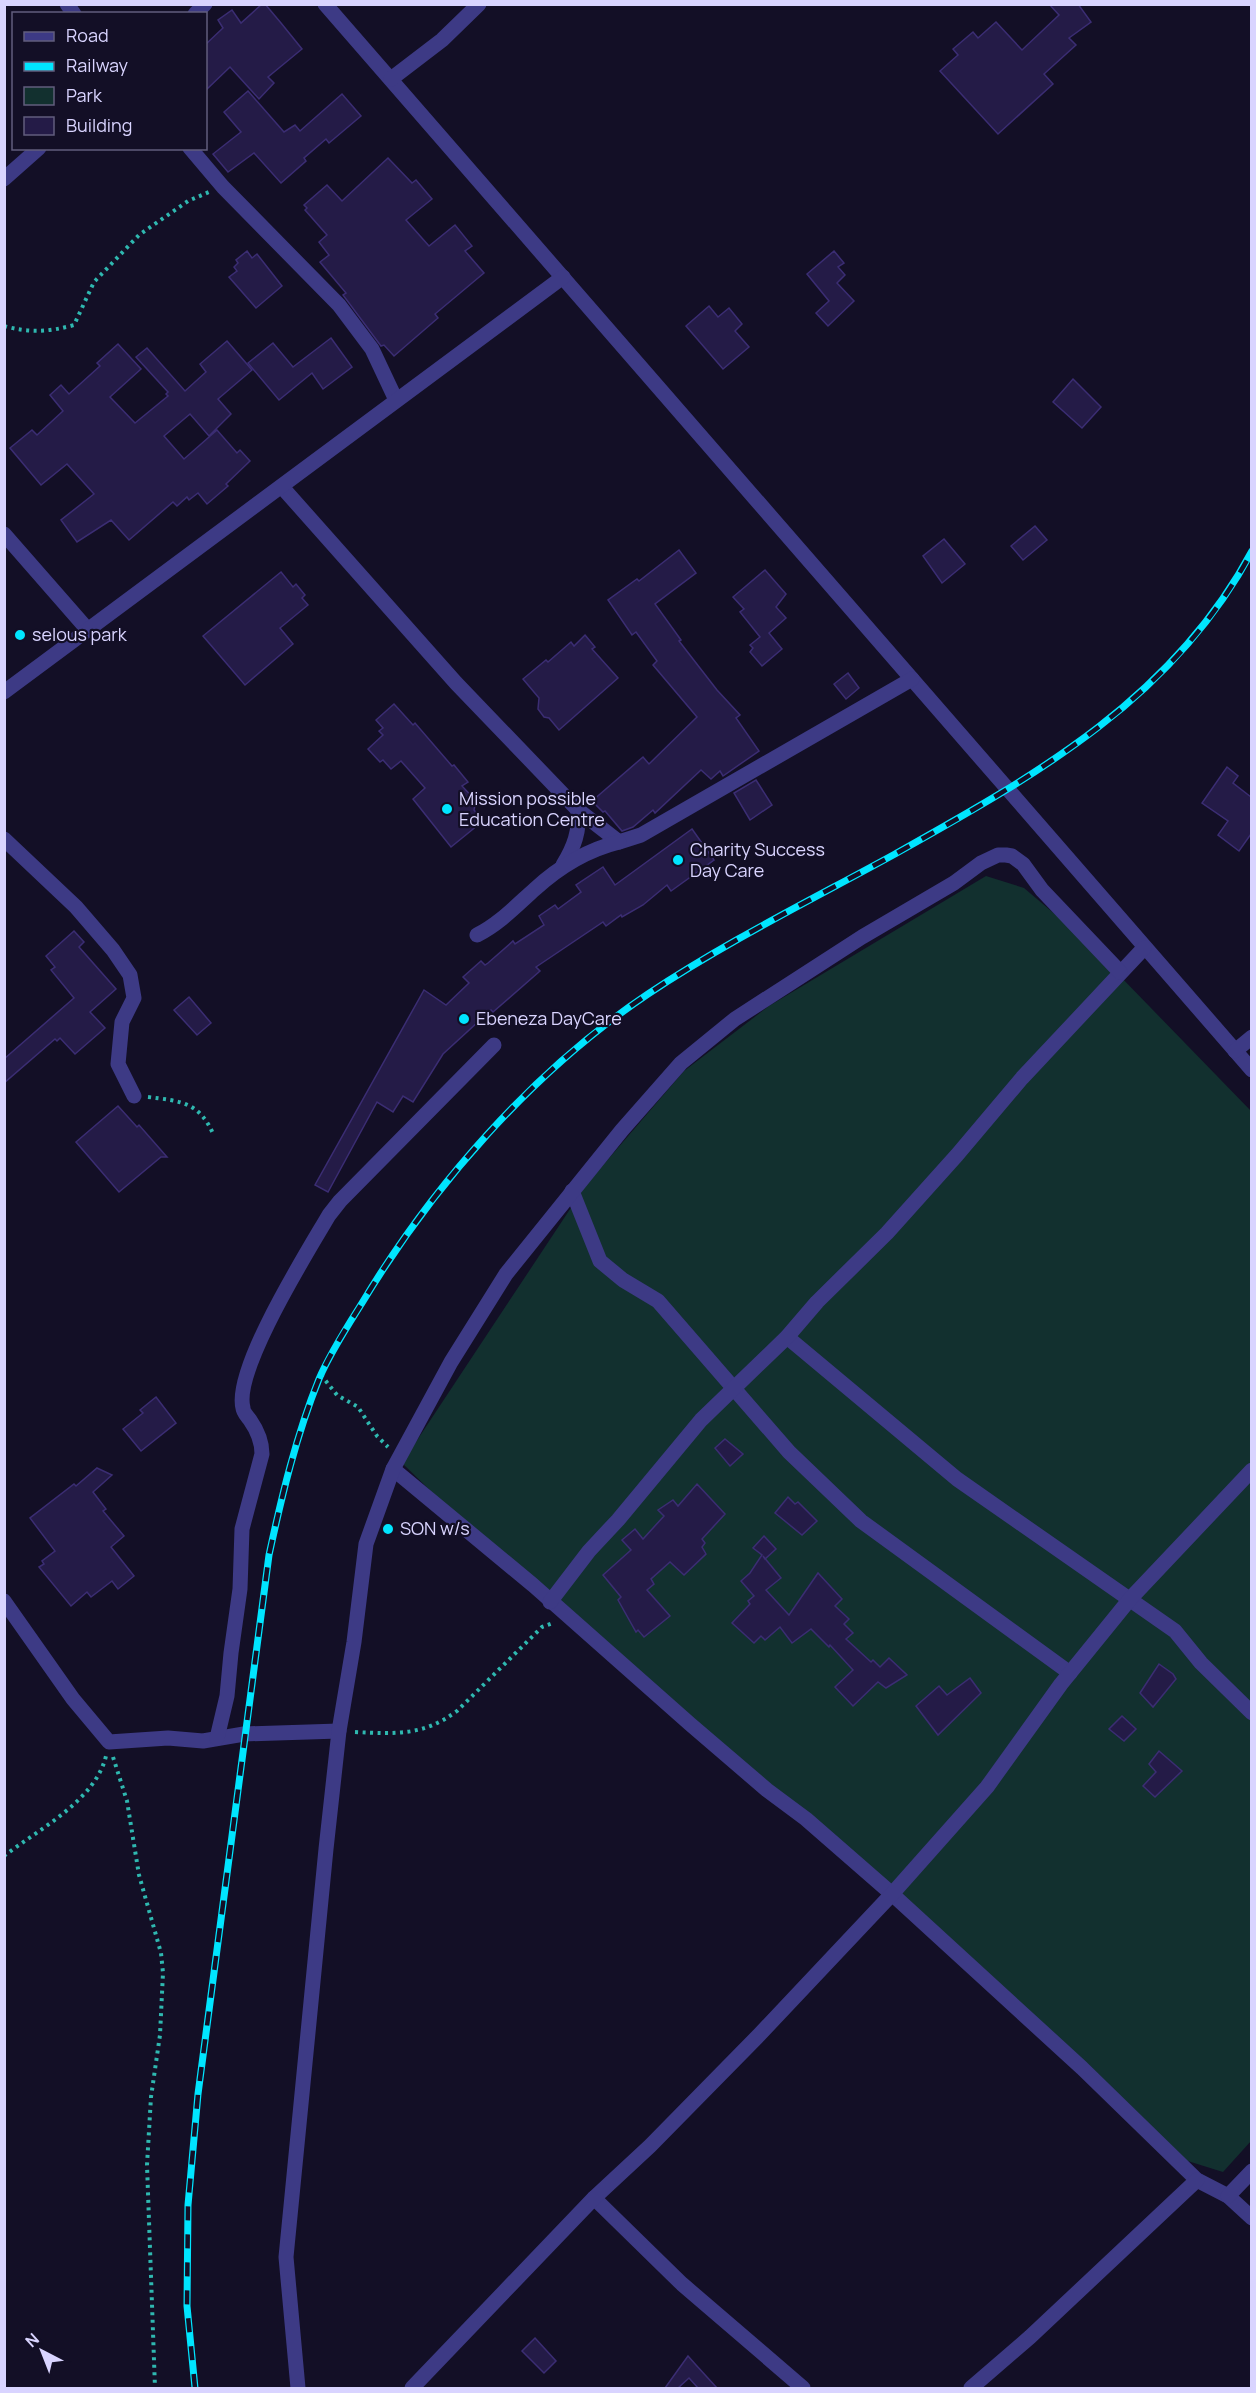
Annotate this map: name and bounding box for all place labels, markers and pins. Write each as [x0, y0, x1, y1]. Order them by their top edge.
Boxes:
place label: selous park [32, 622, 128, 646]
marker: selous park [13, 628, 27, 642]
place label: Mission possible Education Centre [459, 786, 605, 831]
marker: Mission possible Education Centre [440, 802, 454, 816]
place label: Charity Success Day Care [690, 837, 825, 882]
marker: Charity Success Day Care [671, 853, 685, 867]
place label: Ebeneza DayCare [476, 1006, 622, 1030]
marker: Ebeneza DayCare [457, 1012, 471, 1026]
place label: SON w/s [400, 1516, 470, 1540]
marker: SON w/s [381, 1522, 395, 1536]

